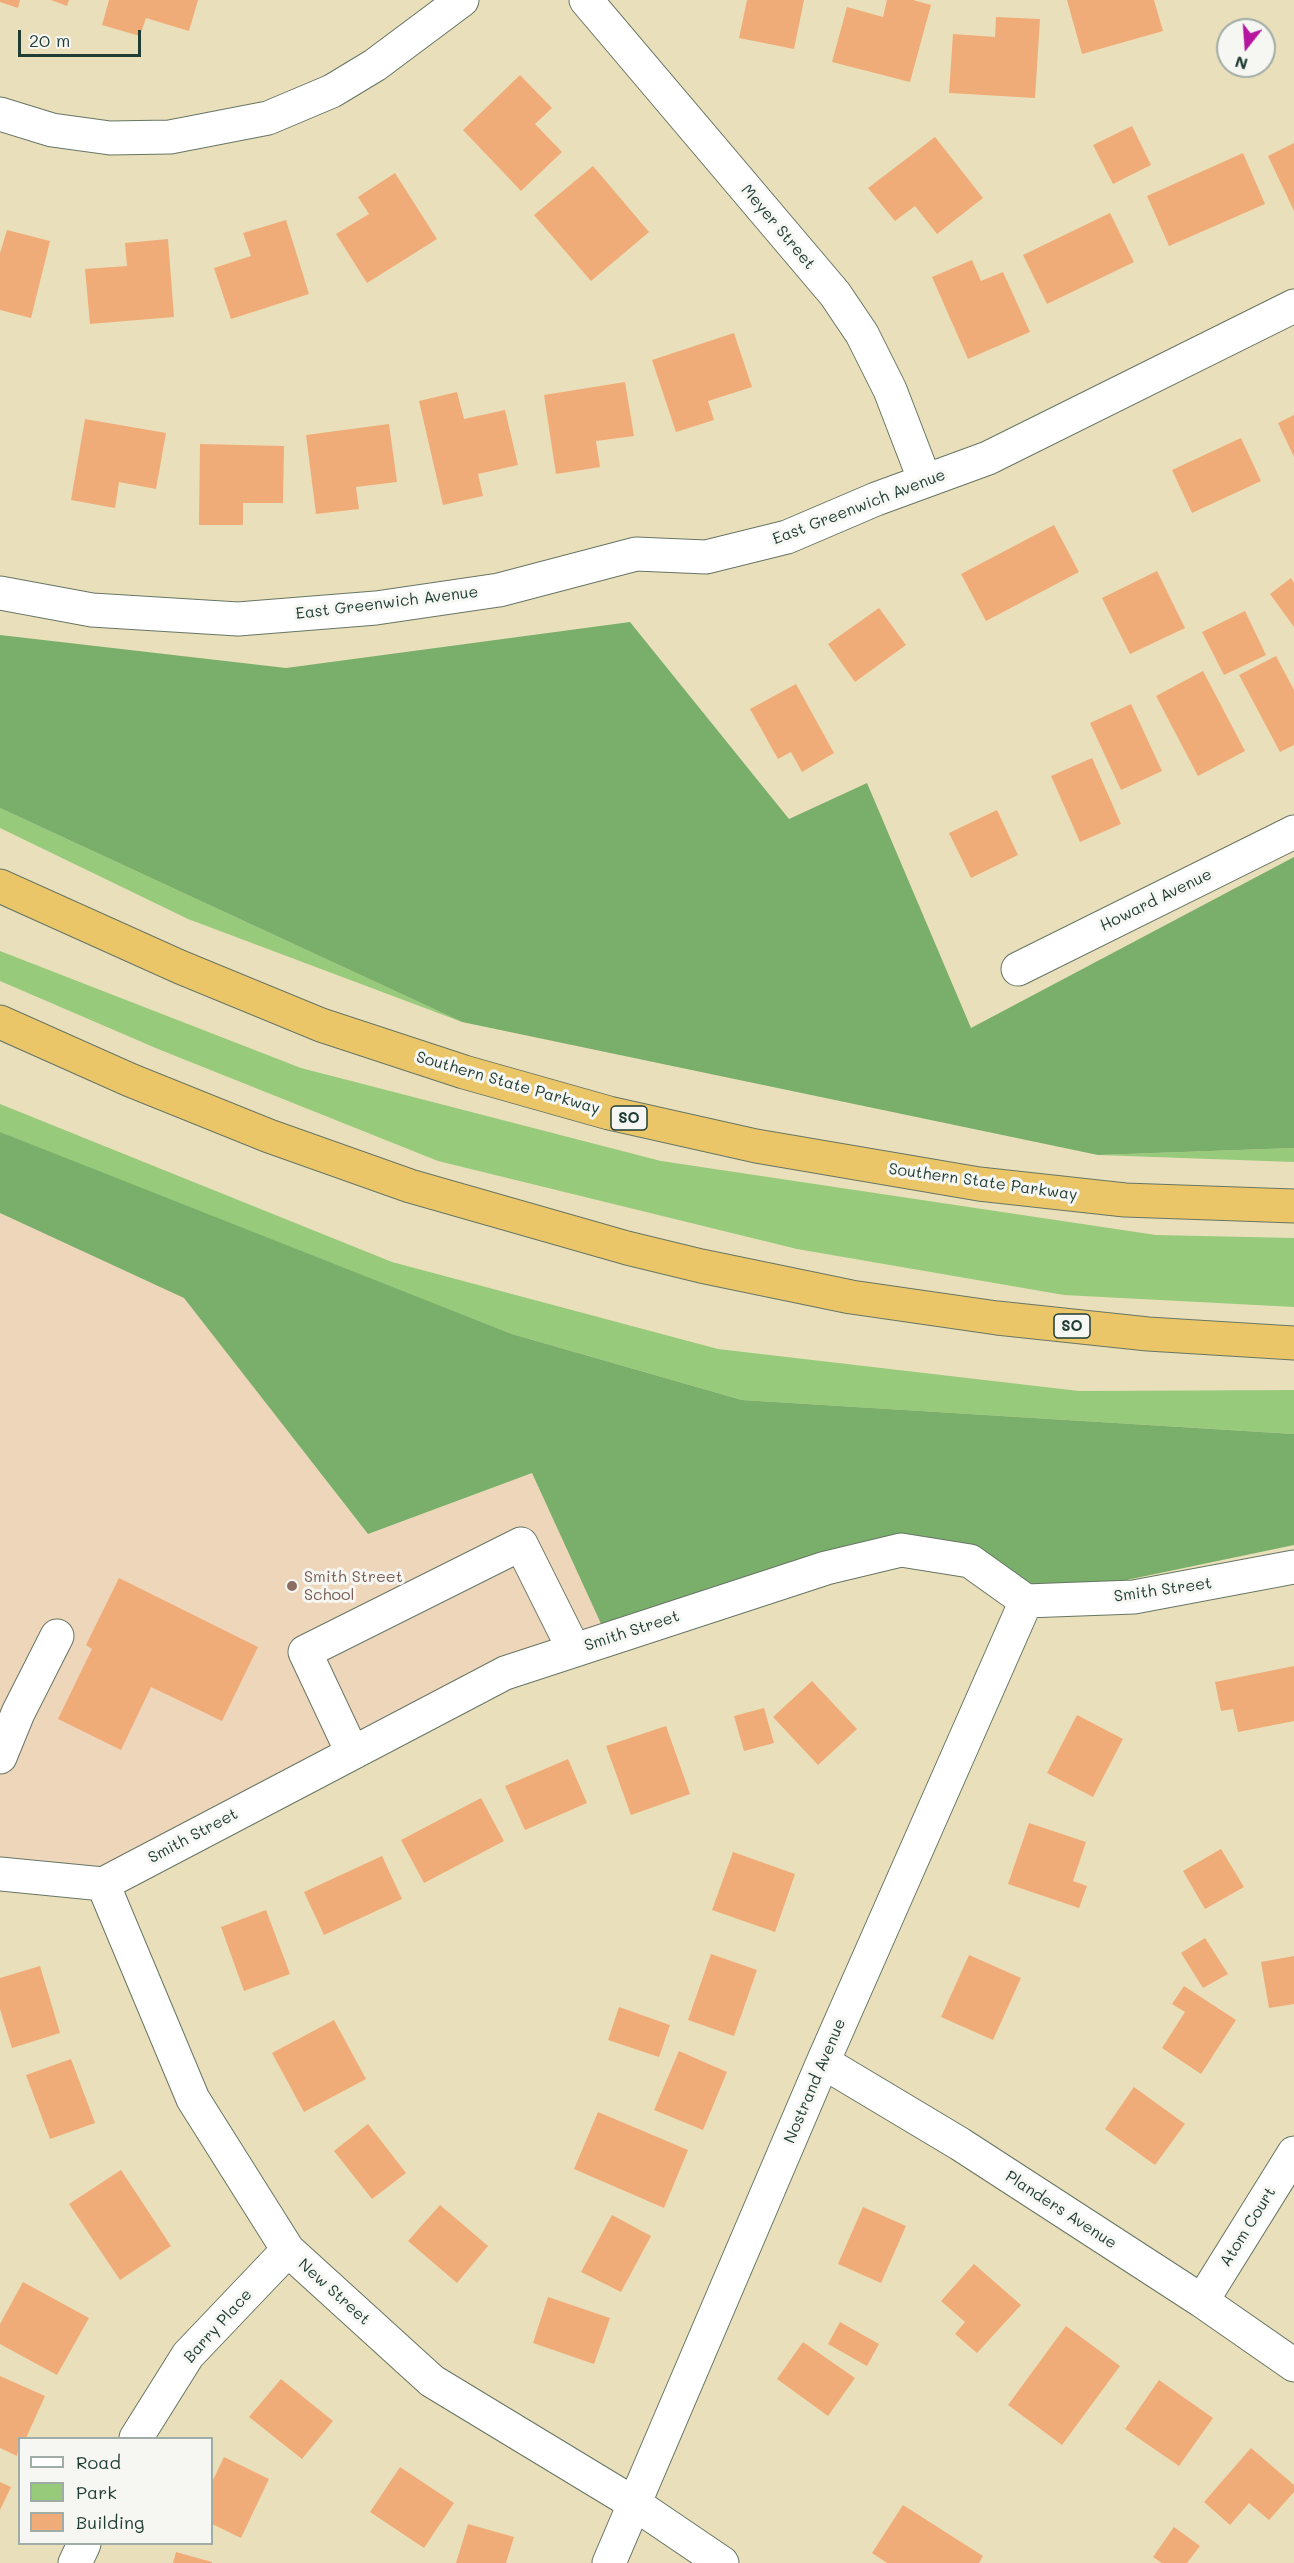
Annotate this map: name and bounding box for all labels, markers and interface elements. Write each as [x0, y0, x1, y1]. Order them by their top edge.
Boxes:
scale bar [21, 18, 144, 56]
north arrow [1216, 18, 1276, 78]
text: 20 m [29, 28, 70, 52]
text: N [1232, 52, 1250, 76]
street label: Meyer Street [737, 181, 819, 273]
street label: East Greenwich Avenue [770, 465, 948, 549]
street label: East Greenwich Avenue [295, 582, 479, 624]
street label: Howard Avenue [1097, 865, 1215, 935]
street label: Southern State Parkway [414, 1048, 602, 1118]
road number: SO [611, 1106, 647, 1130]
street label: Southern State Parkway [887, 1159, 1079, 1205]
road number: SO [1054, 1314, 1090, 1338]
place label: Smith Street School [304, 1567, 403, 1605]
street label: Smith Street [1113, 1574, 1213, 1606]
marker: Smith Street School [285, 1579, 299, 1593]
street label: Smith Street [582, 1607, 682, 1655]
street label: Smith Street [145, 1804, 241, 1868]
street label: Nostrand Avenue [780, 2016, 850, 2146]
street label: Planders Avenue [1002, 2167, 1120, 2253]
street label: Atom Court [1216, 2184, 1280, 2270]
street label: New Street [294, 2255, 374, 2329]
street label: Barry Place [180, 2285, 256, 2367]
legend [18, 2437, 213, 2545]
text: Road [76, 2450, 121, 2474]
text: Park [76, 2480, 117, 2504]
text: Building [76, 2510, 144, 2534]

